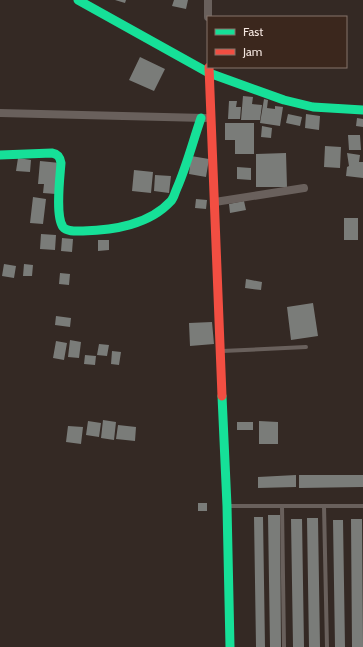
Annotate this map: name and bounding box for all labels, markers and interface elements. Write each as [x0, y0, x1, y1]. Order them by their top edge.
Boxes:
legend [207, 16, 347, 68]
text: Fast [243, 24, 263, 39]
text: Jam [242, 44, 262, 59]

